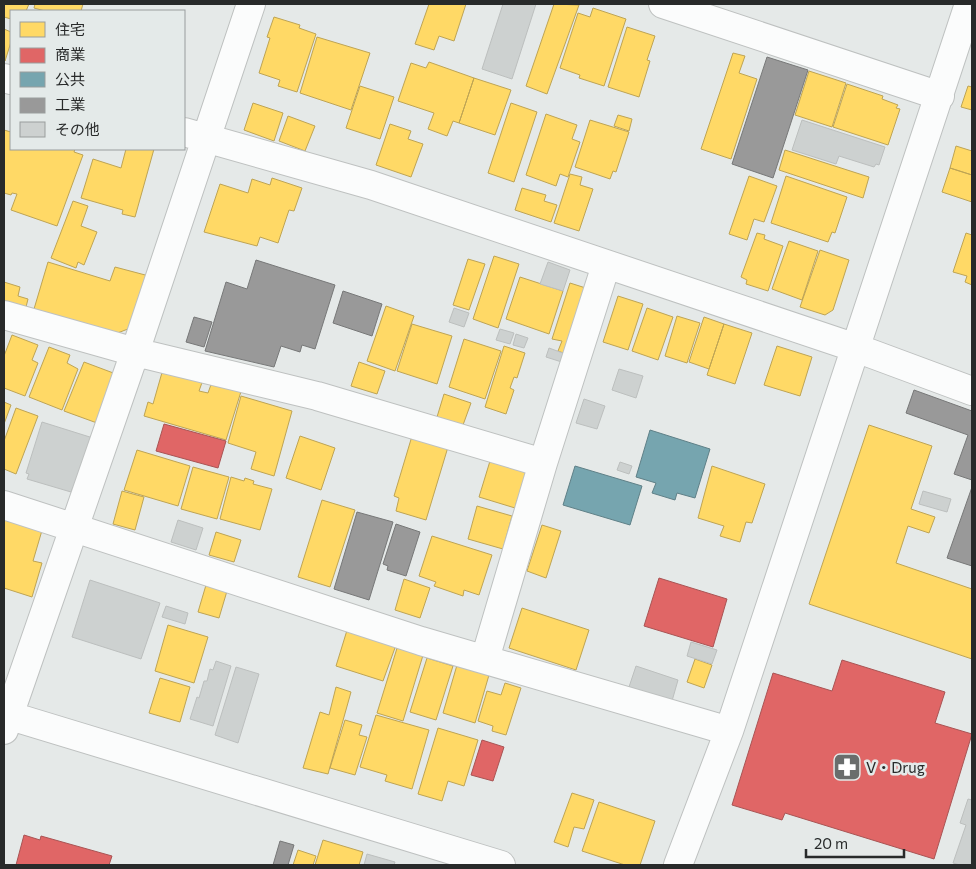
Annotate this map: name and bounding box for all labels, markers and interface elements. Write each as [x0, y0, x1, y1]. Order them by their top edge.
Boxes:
legend [10, 10, 185, 150]
text: 住宅 [55, 20, 85, 38]
text: 商業 [55, 45, 85, 63]
text: 公共 [55, 70, 85, 88]
text: 工業 [55, 95, 85, 113]
text: その他 [55, 120, 100, 138]
pharmacy icon: V・Drug [832, 752, 862, 782]
place label: V・Drug [866, 758, 925, 776]
scale bar [806, 826, 904, 858]
text: 20 m [814, 834, 848, 852]

